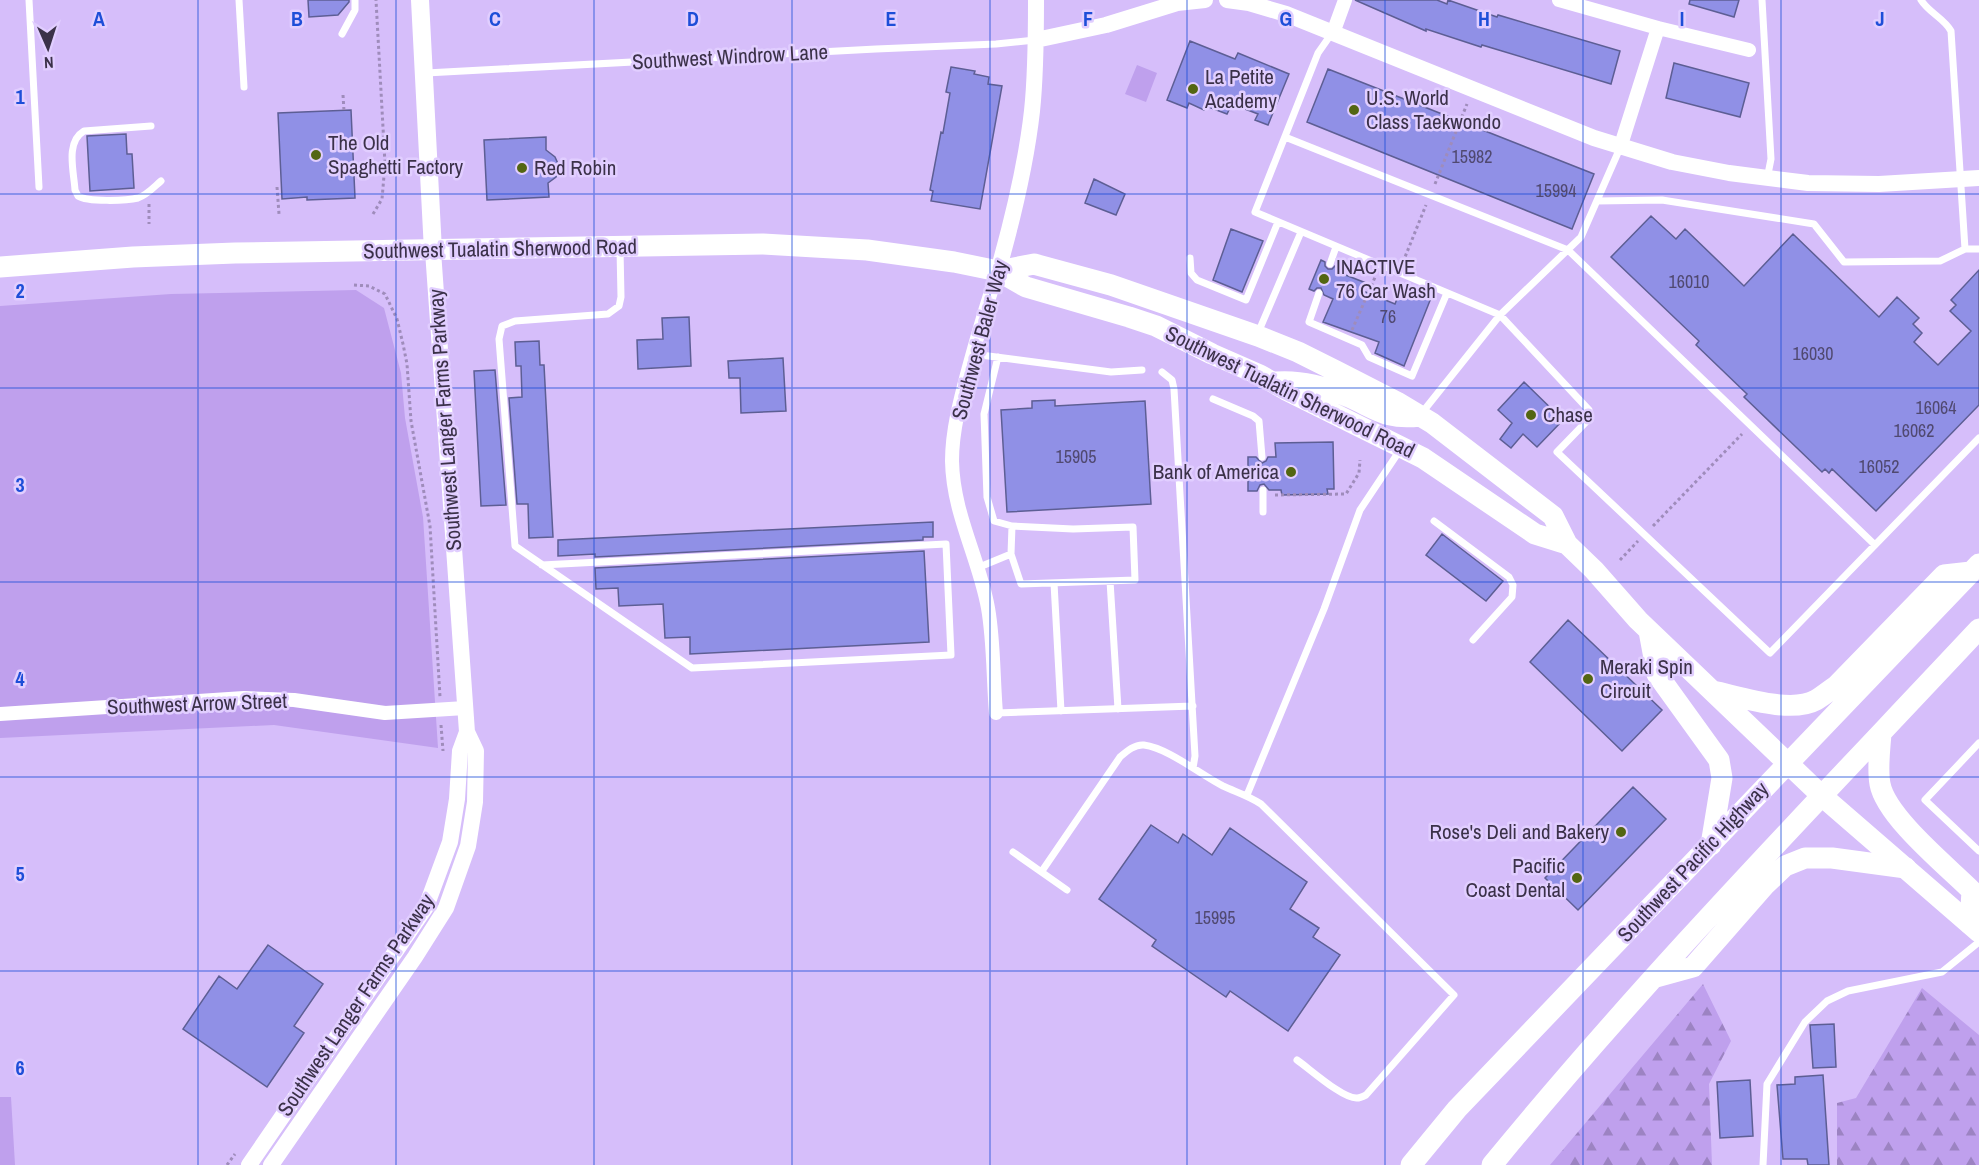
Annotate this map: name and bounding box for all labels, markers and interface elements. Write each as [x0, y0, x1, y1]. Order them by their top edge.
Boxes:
text: A [93, 5, 105, 32]
text: B [291, 5, 303, 32]
text: C [489, 5, 501, 32]
text: D [687, 5, 699, 32]
text: E [886, 5, 897, 32]
text: F [1083, 5, 1093, 32]
text: G [1280, 5, 1292, 32]
text: H [1478, 5, 1490, 32]
text: I [1680, 5, 1684, 32]
text: J [1875, 5, 1885, 32]
north arrow [18, 18, 78, 78]
street label: Southwest Windrow Lane [631, 37, 829, 76]
text: N [43, 52, 54, 74]
place label: La Petite Academy [1204, 62, 1277, 115]
marker: La Petite Academy [1186, 82, 1200, 96]
text: 1 [15, 83, 25, 110]
place label: U.S. World Class Taekwondo [1366, 83, 1501, 136]
marker: U.S. World Class Taekwondo [1347, 103, 1361, 117]
place label: The Old Spaghetti Factory [328, 128, 463, 181]
house number: 15982 [1451, 144, 1493, 169]
marker: The Old Spaghetti Factory [309, 148, 323, 162]
place label: Red Robin [534, 153, 616, 182]
marker: Red Robin [515, 161, 529, 175]
house number: 15994 [1535, 178, 1577, 203]
street label: Southwest Tualatin Sherwood Road [363, 232, 637, 265]
place label: INACTIVE 76 Car Wash [1336, 252, 1436, 305]
street label: Southwest Baler Way [944, 257, 1015, 423]
house number: 16010 [1668, 269, 1710, 294]
marker: INACTIVE 76 Car Wash [1317, 272, 1331, 286]
text: 2 [15, 277, 25, 304]
street label: Southwest Langer Farms Parkway [421, 288, 468, 552]
house number: 76 [1380, 304, 1396, 329]
street label: Southwest Tualatin Sherwood Road [1161, 318, 1420, 465]
house number: 16030 [1792, 341, 1834, 366]
house number: 16064 [1915, 395, 1957, 420]
place label: Chase [1543, 400, 1593, 429]
marker: Chase [1524, 408, 1538, 422]
house number: 16062 [1893, 418, 1935, 443]
house number: 15905 [1055, 444, 1097, 469]
house number: 16052 [1858, 454, 1900, 479]
place label: Bank of America [1153, 457, 1279, 486]
marker: Bank of America [1284, 465, 1298, 479]
text: 3 [15, 471, 25, 498]
place label: Meraki Spin Circuit [1600, 652, 1693, 705]
text: 4 [15, 665, 25, 692]
marker: Meraki Spin Circuit [1581, 672, 1595, 686]
street label: Southwest Arrow Street [107, 686, 288, 721]
street label: Southwest Pacific Highway [1611, 775, 1775, 948]
place label: Rose's Deli and Bakery [1430, 817, 1609, 846]
marker: Rose's Deli and Bakery [1614, 825, 1628, 839]
place label: Pacific Coast Dental [1465, 851, 1565, 904]
text: 5 [15, 860, 25, 887]
marker: Pacific Coast Dental [1570, 871, 1584, 885]
street label: Southwest Langer Farms Parkway [270, 888, 441, 1122]
house number: 15995 [1194, 905, 1236, 930]
text: 6 [15, 1054, 25, 1081]

